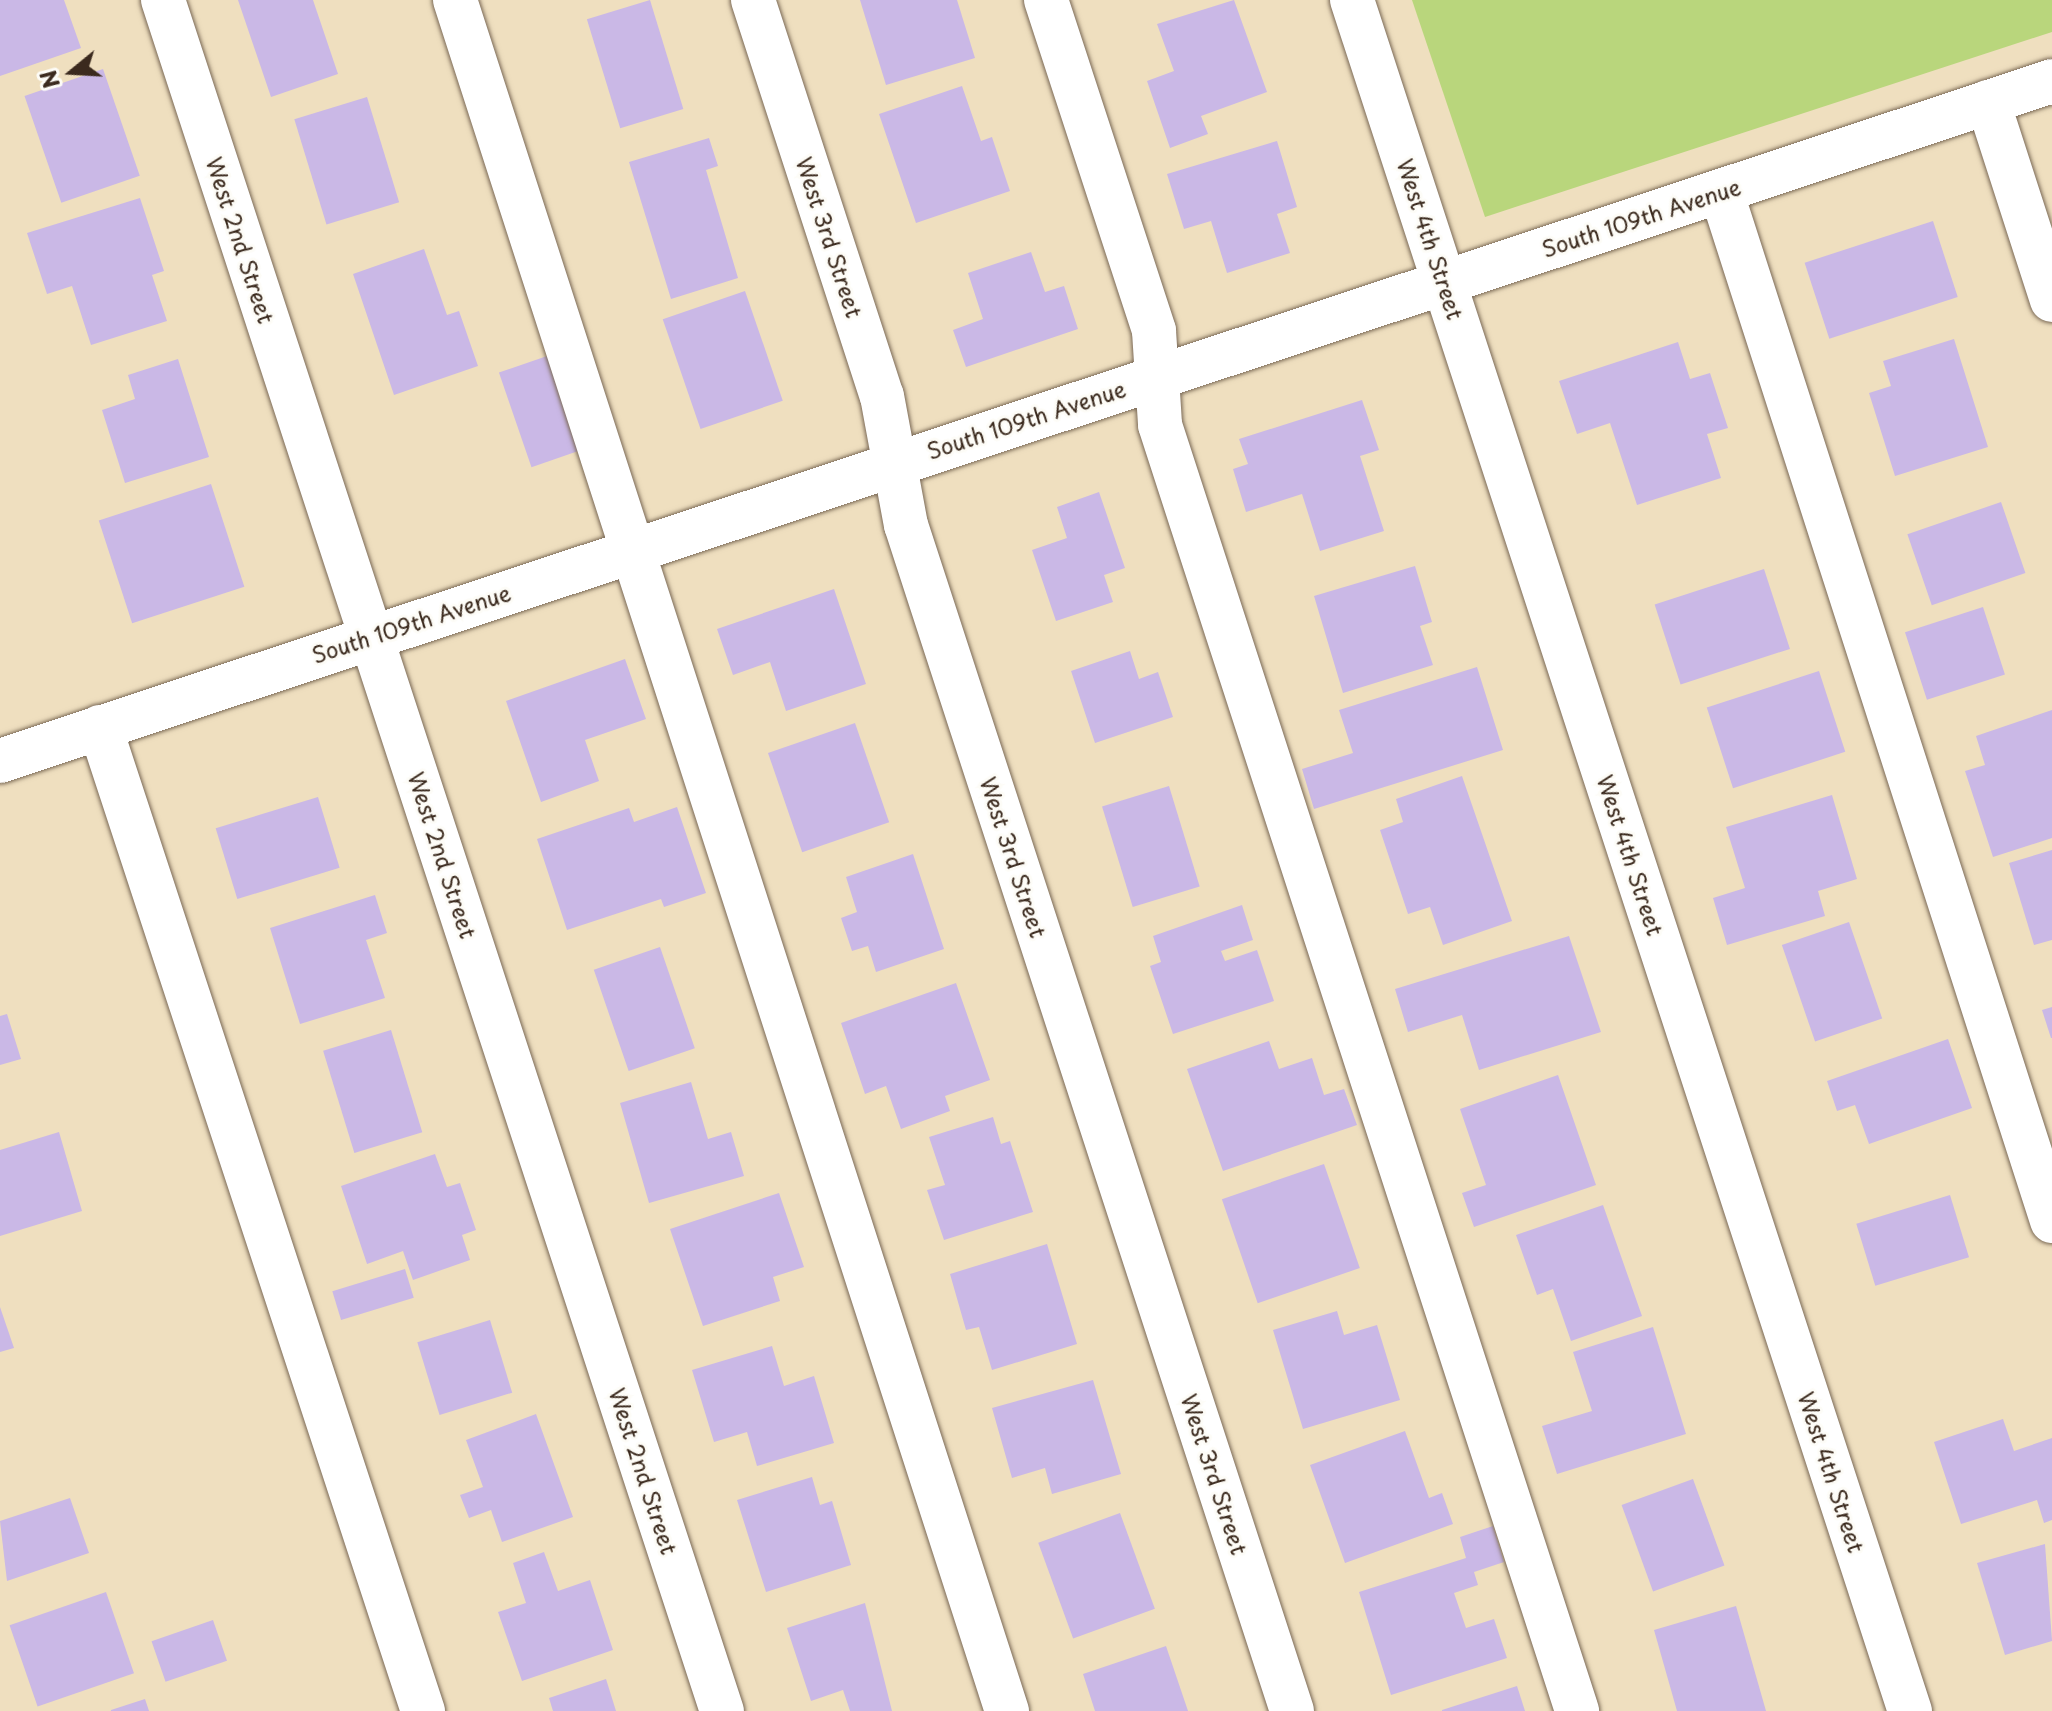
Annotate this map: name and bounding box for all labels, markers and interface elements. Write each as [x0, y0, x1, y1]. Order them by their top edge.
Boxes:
north arrow [32, 32, 112, 112]
text: N [30, 66, 67, 93]
street label: West 3rd Street [791, 153, 869, 321]
street label: West 2nd Street [202, 154, 280, 326]
street label: West 4th Street [1393, 155, 1469, 323]
street label: South 109th Avenue [1537, 172, 1745, 262]
street label: South 109th Avenue [922, 374, 1130, 464]
street label: South 109th Avenue [307, 578, 515, 668]
street label: West 2nd Street [404, 769, 482, 941]
street label: West 4th Street [1593, 771, 1669, 939]
street label: West 3rd Street [975, 773, 1053, 941]
street label: West 2nd Street [605, 1385, 683, 1557]
street label: West 4th Street [1794, 1388, 1870, 1556]
street label: West 3rd Street [1176, 1390, 1254, 1558]

